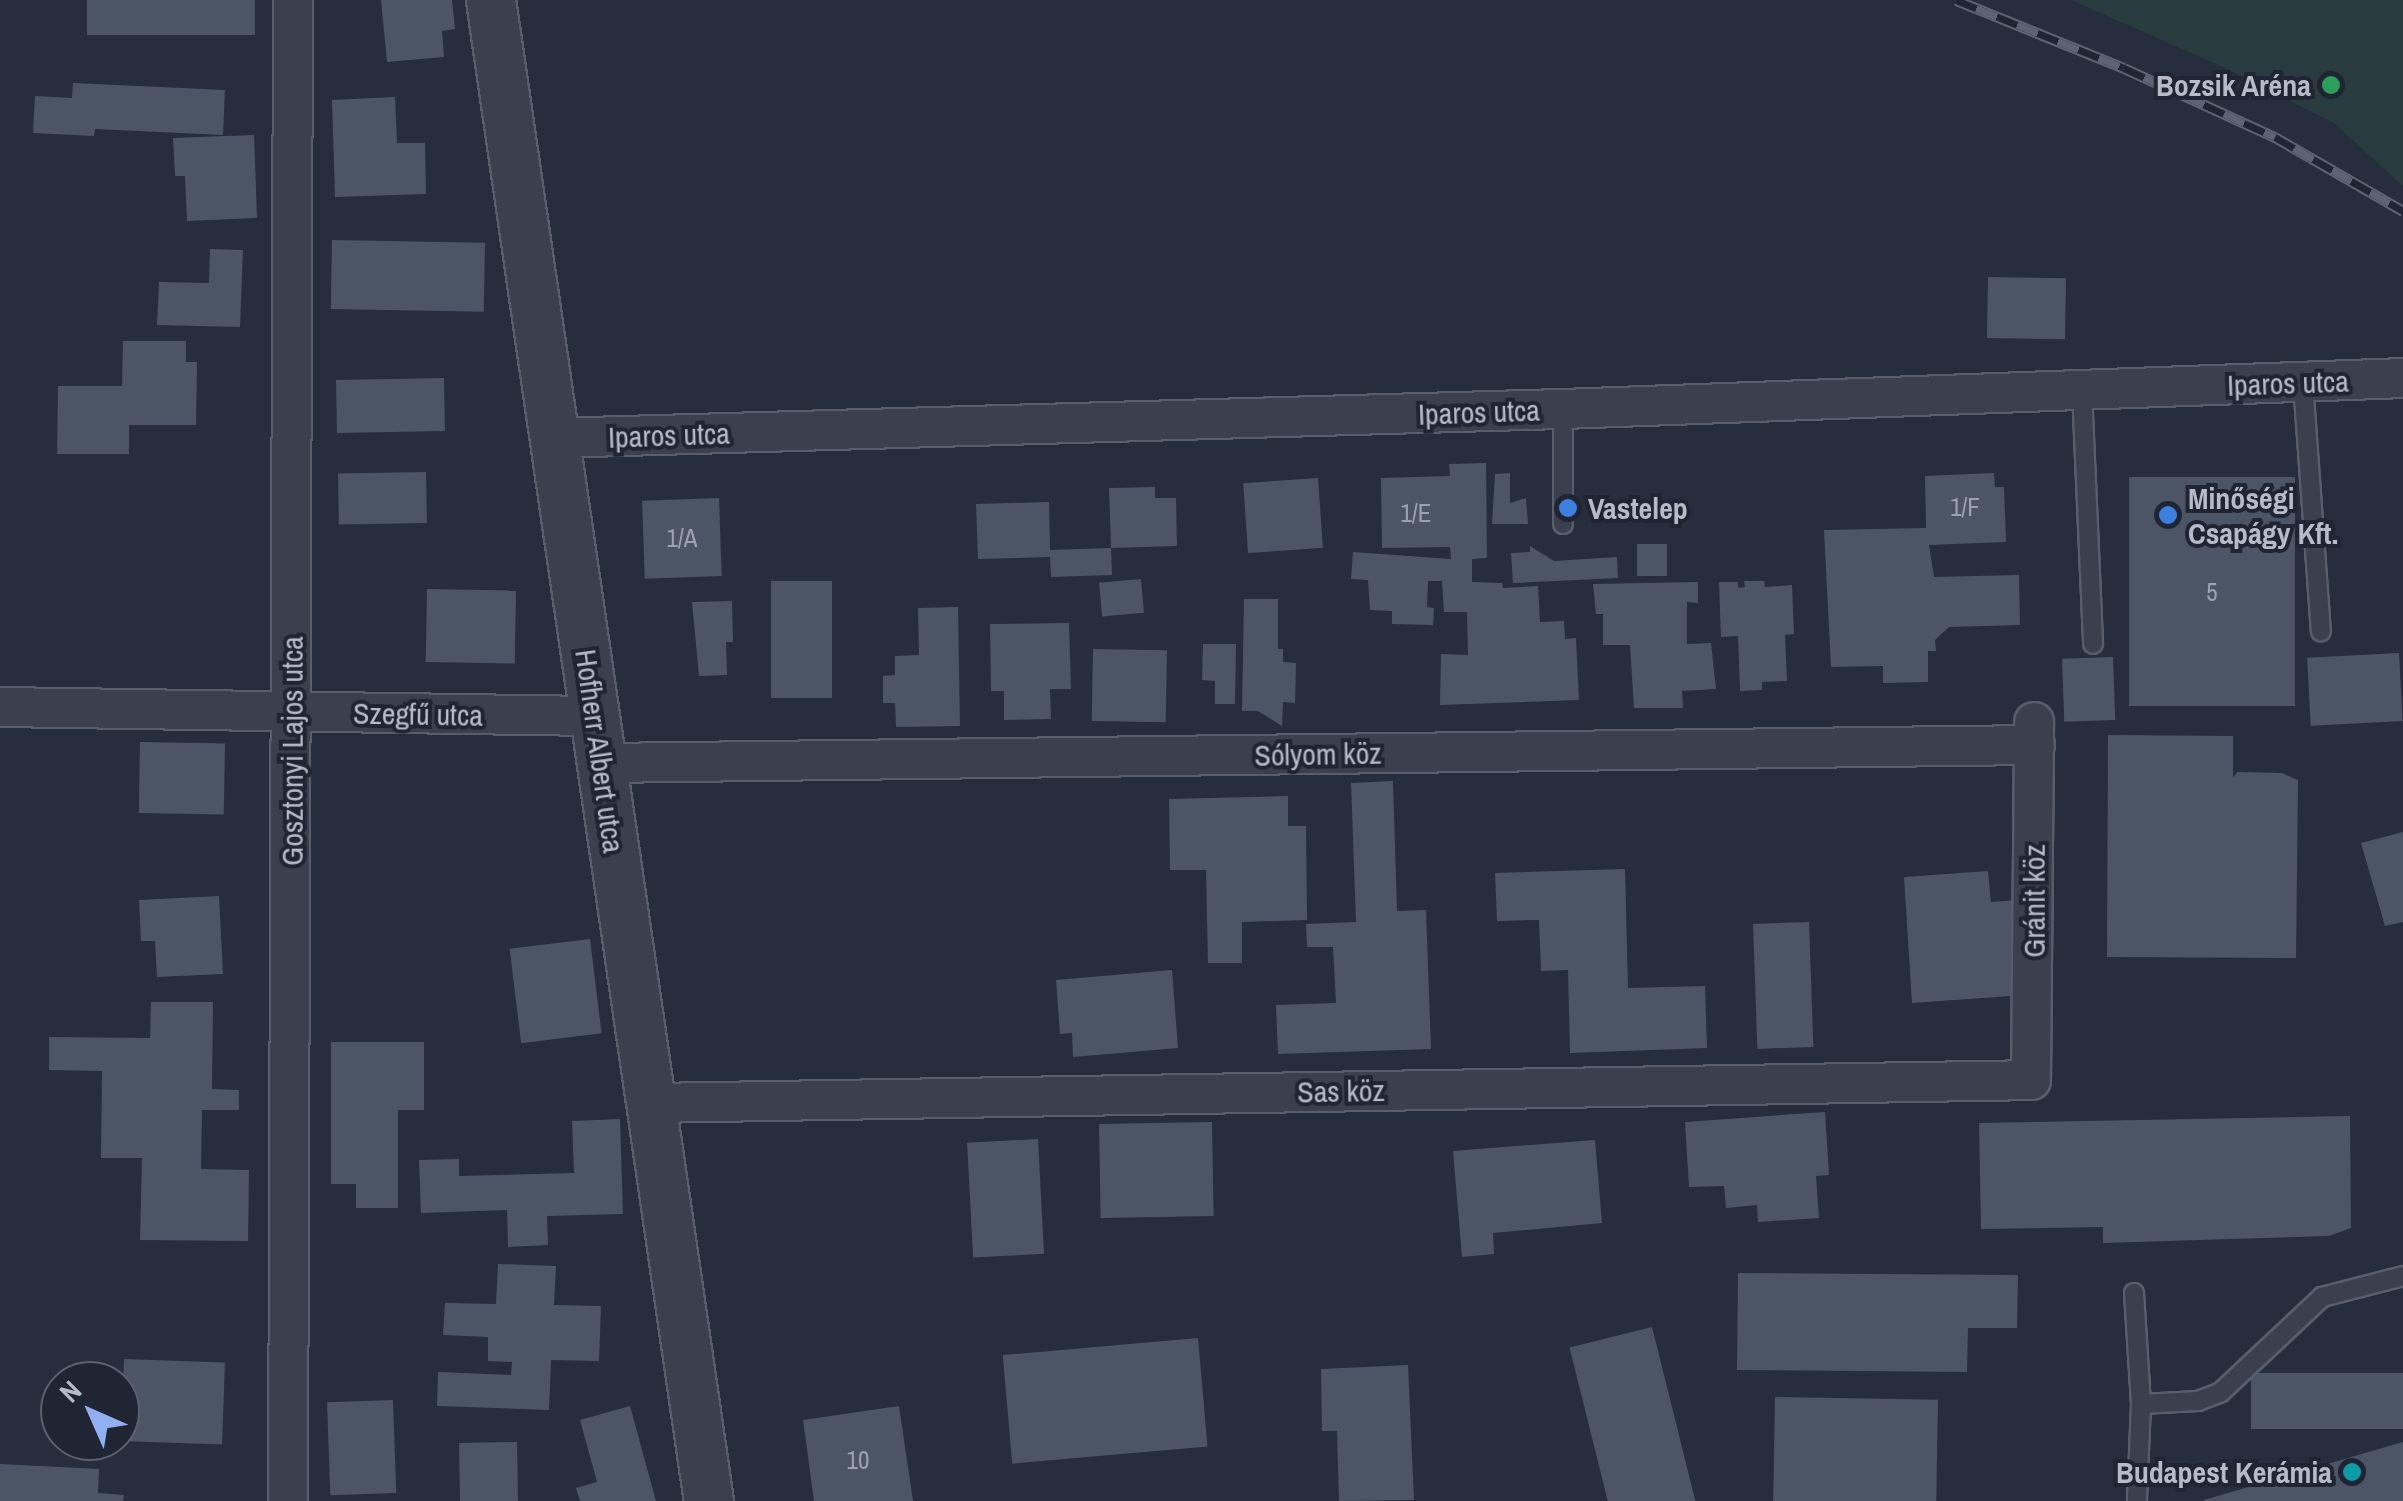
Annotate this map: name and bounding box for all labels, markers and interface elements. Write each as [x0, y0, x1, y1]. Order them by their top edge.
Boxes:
place label: Bozsik Aréna [2155, 67, 2311, 103]
marker: Bozsik Aréna [2320, 74, 2342, 96]
street label: Iparos utca [2227, 363, 2349, 403]
street label: Iparos utca [1418, 392, 1540, 432]
street label: Iparos utca [608, 415, 730, 455]
place label: Minőségi Csapágy Kft. [2188, 480, 2338, 550]
place label: Vastelep [1588, 490, 1688, 526]
house number: 1/F [1950, 492, 1980, 522]
marker: Vastelep [1557, 497, 1579, 519]
house number: 1/E [1401, 498, 1431, 528]
marker: Minőségi Csapágy Kft. [2157, 504, 2179, 526]
house number: 1/A [667, 523, 697, 553]
house number: 5 [2206, 577, 2218, 607]
street label: Gosztonyi Lajos utca [274, 636, 310, 866]
street label: Hofherr Albert utca [568, 646, 632, 856]
street label: Szegfű utca [353, 695, 483, 733]
street label: Sólyom köz [1254, 735, 1382, 773]
street label: Gránit köz [2016, 844, 2052, 958]
street label: Sas köz [1297, 1072, 1385, 1110]
north arrow [40, 1361, 140, 1461]
text: N [51, 1372, 89, 1411]
house number: 10 [847, 1445, 869, 1475]
place label: Budapest Kerámia [2116, 1454, 2332, 1490]
marker: Budapest Kerámia [2341, 1461, 2363, 1483]

